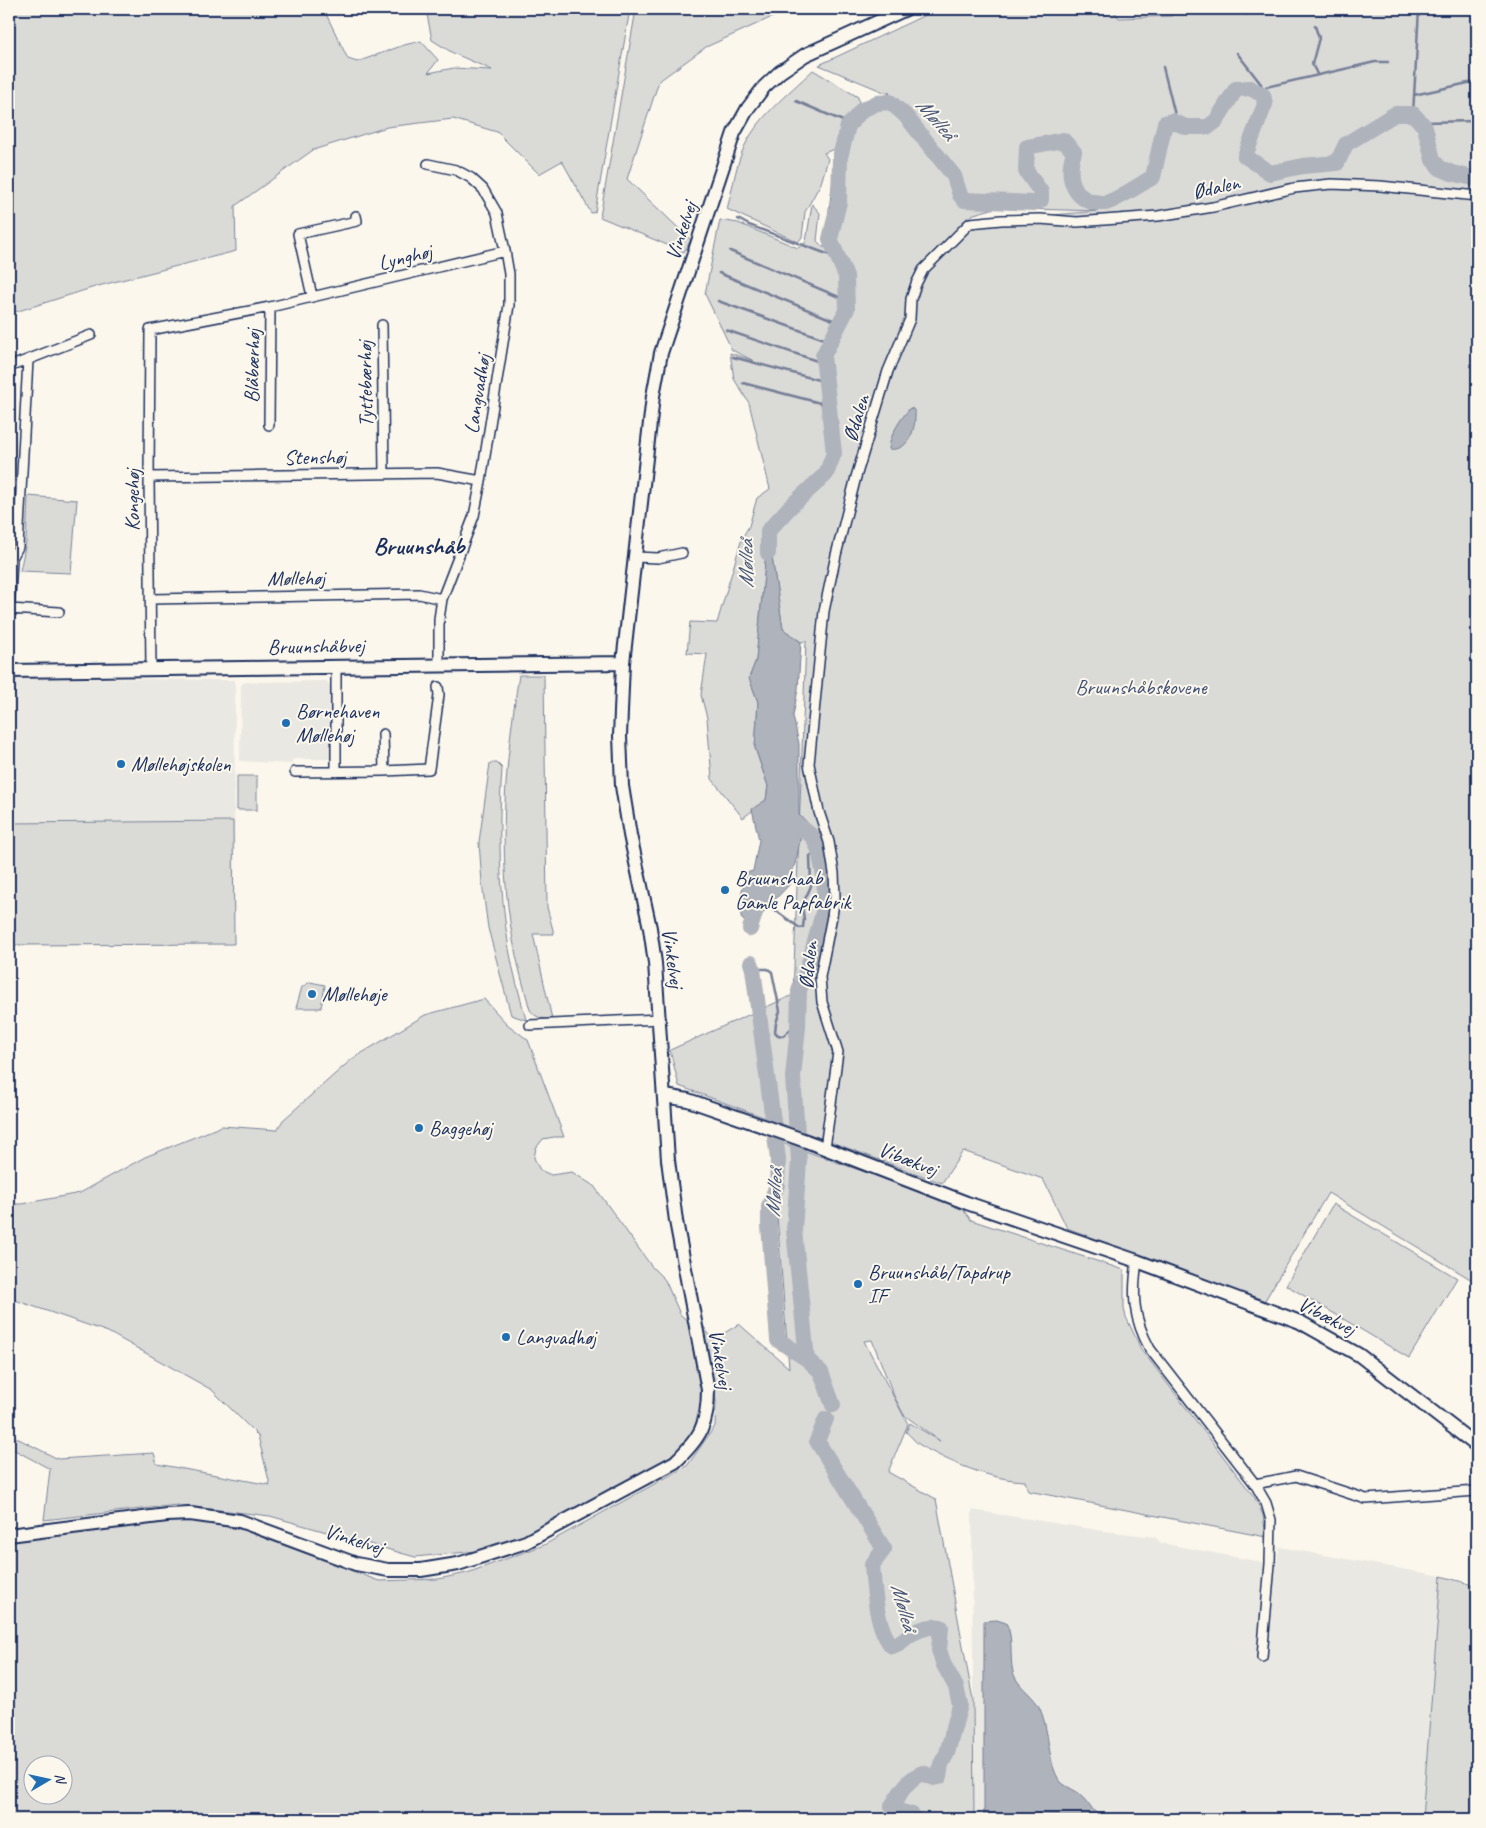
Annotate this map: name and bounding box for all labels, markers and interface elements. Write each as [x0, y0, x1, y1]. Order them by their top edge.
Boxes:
water label: Mølleå [910, 92, 965, 150]
street label: Ødalen [1190, 169, 1244, 205]
street label: Vinkelvej [659, 196, 703, 263]
street label: Lynghøj [376, 237, 437, 276]
street label: Blåbærhøj [238, 326, 266, 403]
street label: Tyttebærhøj [351, 338, 379, 427]
street label: Langvadhøj [458, 350, 497, 435]
street label: Ødalen [837, 390, 876, 445]
street label: Stenshøj [284, 443, 349, 471]
street label: Kongehøj [119, 466, 145, 531]
district label: Bruunshåb [374, 531, 467, 561]
water label: Mølleå [732, 536, 760, 588]
street label: Møllehøj [267, 564, 328, 592]
street label: Bruunshåbvej [267, 632, 367, 660]
park label: Bruunshåbskovene [1075, 674, 1208, 700]
place label: Børnehaven Møllehøj [296, 698, 380, 748]
marker: Børnehaven Møllehøj [280, 717, 292, 729]
place label: Møllehøjskolen [131, 751, 231, 777]
marker: Møllehøjskolen [115, 758, 127, 770]
place label: Bruunshaab Gamle Papfabrik [735, 865, 853, 915]
marker: Bruunshaab Gamle Papfabrik [719, 884, 731, 896]
street label: Vinkelvej [656, 927, 690, 992]
street label: Ødalen [793, 938, 824, 990]
place label: Møllehøje [322, 981, 389, 1007]
marker: Møllehøje [306, 988, 318, 1000]
place label: Baggehøj [429, 1115, 495, 1141]
marker: Baggehøj [413, 1122, 425, 1134]
street label: Vibækvej [875, 1136, 944, 1183]
water label: Mølleå [758, 1164, 790, 1218]
place label: Bruunshåb/Tapdrup IF [868, 1259, 1011, 1309]
marker: Bruunshåb/Tapdrup IF [852, 1278, 864, 1290]
street label: Vibækvej [1294, 1291, 1363, 1343]
place label: Langvadhøj [516, 1324, 599, 1350]
street label: Vinkelvej [703, 1327, 739, 1393]
marker: Langvadhøj [500, 1331, 512, 1343]
street label: Vinkelvej [322, 1518, 389, 1561]
water label: Mølleå [884, 1580, 925, 1638]
north arrow [22, 1756, 72, 1806]
text: N [51, 1772, 70, 1786]

